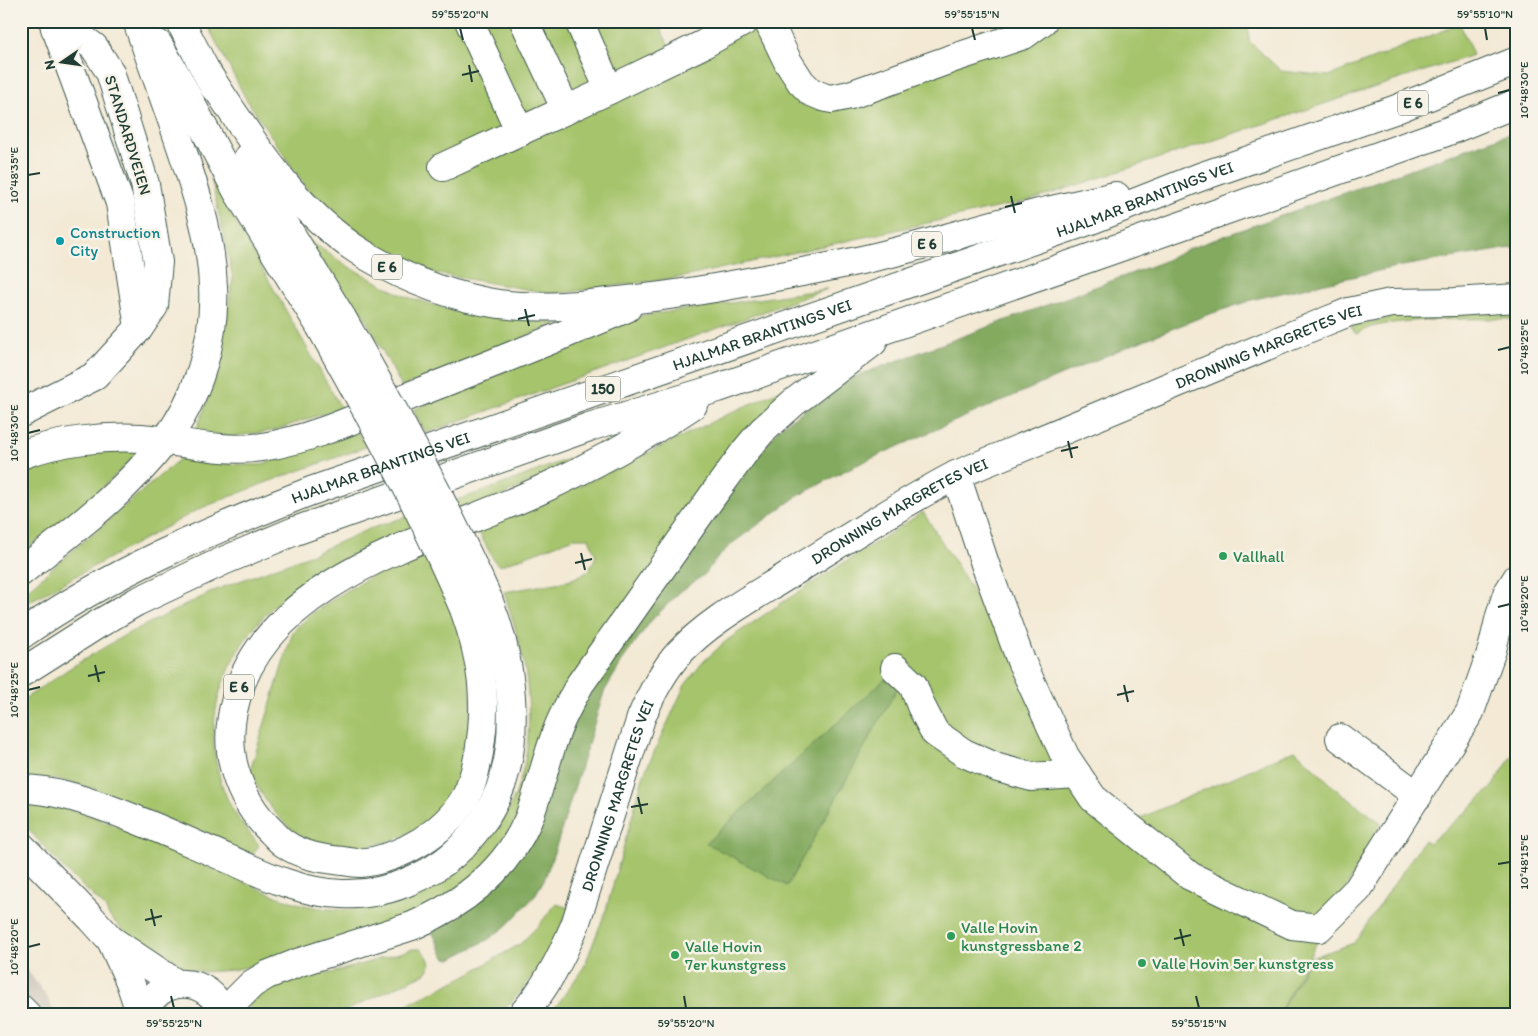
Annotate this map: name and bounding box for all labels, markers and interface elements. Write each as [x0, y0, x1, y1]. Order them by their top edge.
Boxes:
text: 59°55'20"N [431, 7, 489, 21]
text: 59°55'15"N [944, 7, 1000, 21]
text: 59°55'10"N [1457, 7, 1513, 21]
north arrow [38, 38, 88, 88]
text: N [40, 58, 59, 71]
text: 10°48'30"E [1517, 61, 1531, 119]
street label: STANDARDVEIEN [101, 73, 155, 197]
road number: E 6 [1398, 90, 1428, 116]
text: 10°48'35"E [7, 146, 21, 203]
street label: HJALMAR BRANTINGS VEI [1053, 157, 1236, 241]
place label: Construction City [70, 223, 160, 260]
road number: E 6 [912, 232, 942, 256]
marker: Construction City [54, 235, 66, 247]
road number: E 6 [372, 254, 402, 280]
street label: HJALMAR BRANTINGS VEI [670, 294, 854, 374]
street label: DRONNING MARGRETES VEI [1172, 300, 1364, 392]
text: 10°48'25"E [1517, 319, 1531, 375]
road number: 150 [586, 376, 620, 402]
text: 10°48'30"E [7, 404, 21, 462]
street label: HJALMAR BRANTINGS VEI [288, 427, 472, 507]
street label: DRONNING MARGRETES VEI [807, 453, 991, 568]
place label: Vallhall [1233, 547, 1285, 566]
marker: Vallhall [1217, 550, 1229, 562]
text: 10°48'20"E [1517, 575, 1531, 633]
text: 10°48'25"E [7, 662, 21, 718]
road number: E 6 [224, 674, 254, 700]
street label: DRONNING MARGRETES VEI [577, 697, 657, 894]
text: 10°48'15"E [1517, 834, 1531, 890]
text: 10°48'20"E [7, 918, 21, 976]
place label: Valle Hovin kunstgressbane 2 [961, 918, 1082, 955]
marker: Valle Hovin kunstgressbane 2 [945, 930, 957, 942]
place label: Valle Hovin 7er kunstgress [685, 937, 786, 974]
marker: Valle Hovin 7er kunstgress [669, 949, 681, 961]
place label: Valle Hovin 5er kunstgress [1152, 954, 1334, 973]
marker: Valle Hovin 5er kunstgress [1136, 957, 1148, 969]
text: 59°55'25"N [146, 1016, 202, 1030]
text: 59°55'20"N [657, 1016, 715, 1030]
text: 59°55'15"N [1171, 1016, 1227, 1030]

